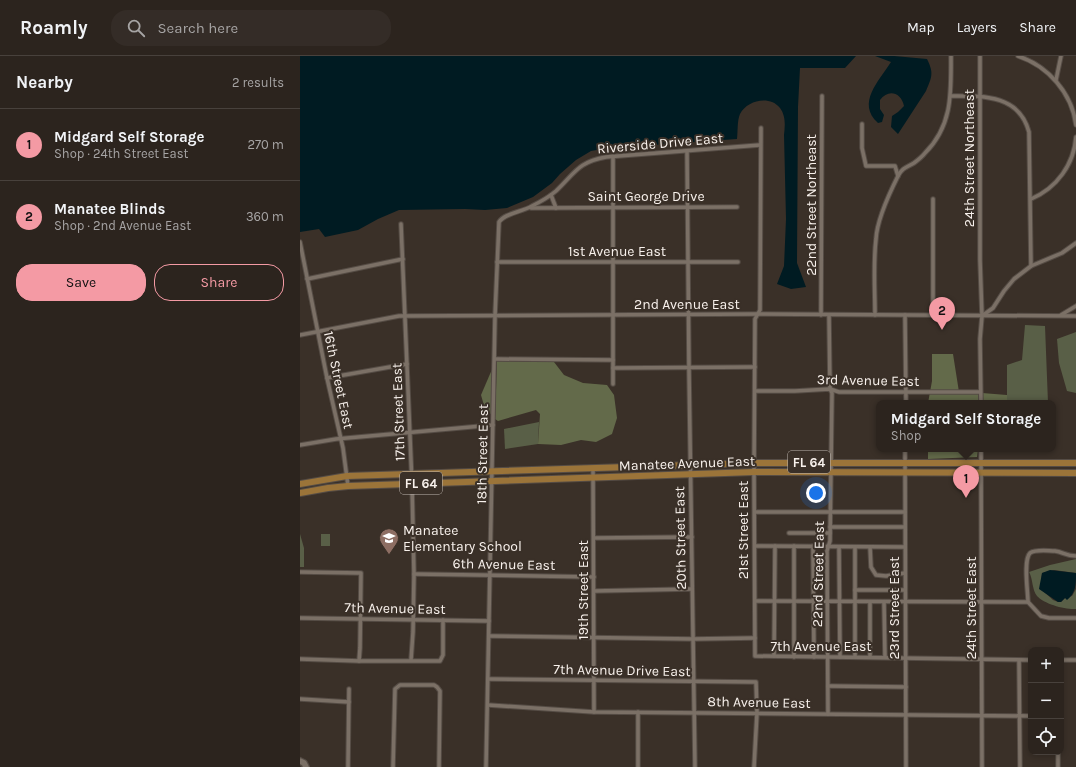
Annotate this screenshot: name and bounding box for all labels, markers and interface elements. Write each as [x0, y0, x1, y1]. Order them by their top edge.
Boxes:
search box [111, 10, 391, 46]
text: Roamly [20, 17, 87, 39]
icon: search [125, 17, 147, 39]
text: Search here [157, 19, 238, 37]
text: Map [907, 19, 935, 36]
text: Layers [957, 19, 997, 36]
text: Share [1019, 19, 1056, 36]
text: Nearby [16, 72, 73, 92]
text: 2 results [232, 75, 284, 90]
street label: 24th Street Northeast [961, 89, 978, 227]
text: Midgard Self Storage [54, 128, 204, 146]
street label: Riverside Drive East [596, 130, 724, 157]
street label: 22nd Street Northeast [803, 134, 820, 276]
text: 1 [27, 137, 31, 152]
text: 270 m [247, 137, 284, 152]
text: Shop · 24th Street East [54, 146, 188, 161]
street label: Saint George Drive [587, 188, 705, 205]
text: Manatee Blinds [54, 200, 165, 218]
text: 2 [25, 209, 33, 224]
text: 360 m [246, 209, 284, 224]
text: Shop · 2nd Avenue East [54, 218, 191, 233]
street label: 1st Avenue East [568, 243, 666, 260]
button: Save [16, 264, 146, 301]
button: Share [154, 264, 284, 301]
street label: 2nd Avenue East [634, 296, 740, 313]
pin: 2 [929, 297, 955, 330]
street label: 16th Street East [320, 330, 357, 431]
street label: 17th Street East [388, 363, 409, 461]
street label: 3rd Avenue East [817, 371, 919, 390]
popup [876, 400, 1056, 452]
street label: 18th Street East [473, 404, 492, 504]
text: Midgard Self Storage [891, 410, 1041, 428]
text: Shop [891, 428, 921, 443]
road number: FL 64 [788, 451, 830, 473]
street label: Manatee Avenue East [619, 453, 755, 474]
pin: 1 [953, 465, 979, 498]
road number: FL 64 [400, 472, 442, 494]
street label: 21st Street East [735, 481, 752, 579]
your location [806, 483, 826, 503]
street label: 20th Street East [671, 486, 690, 590]
street label: 22nd Street East [809, 521, 828, 627]
place label: Manatee Elementary School [403, 522, 522, 555]
school or university icon: Manatee Elementary School [378, 527, 400, 555]
street label: 19th Street East [575, 540, 592, 640]
street label: 6th Avenue East [453, 555, 555, 574]
street label: 23rd Street East [886, 556, 903, 660]
street label: 24th Street East [963, 557, 980, 659]
street label: 7th Avenue East [344, 599, 446, 618]
street label: 7th Avenue East [770, 638, 872, 655]
map controls [1028, 647, 1064, 755]
button: + [1028, 647, 1064, 683]
street label: 7th Avenue Drive East [553, 661, 691, 680]
button: − [1028, 683, 1064, 719]
street label: 8th Avenue East [707, 693, 811, 712]
button: locate [1028, 719, 1064, 755]

